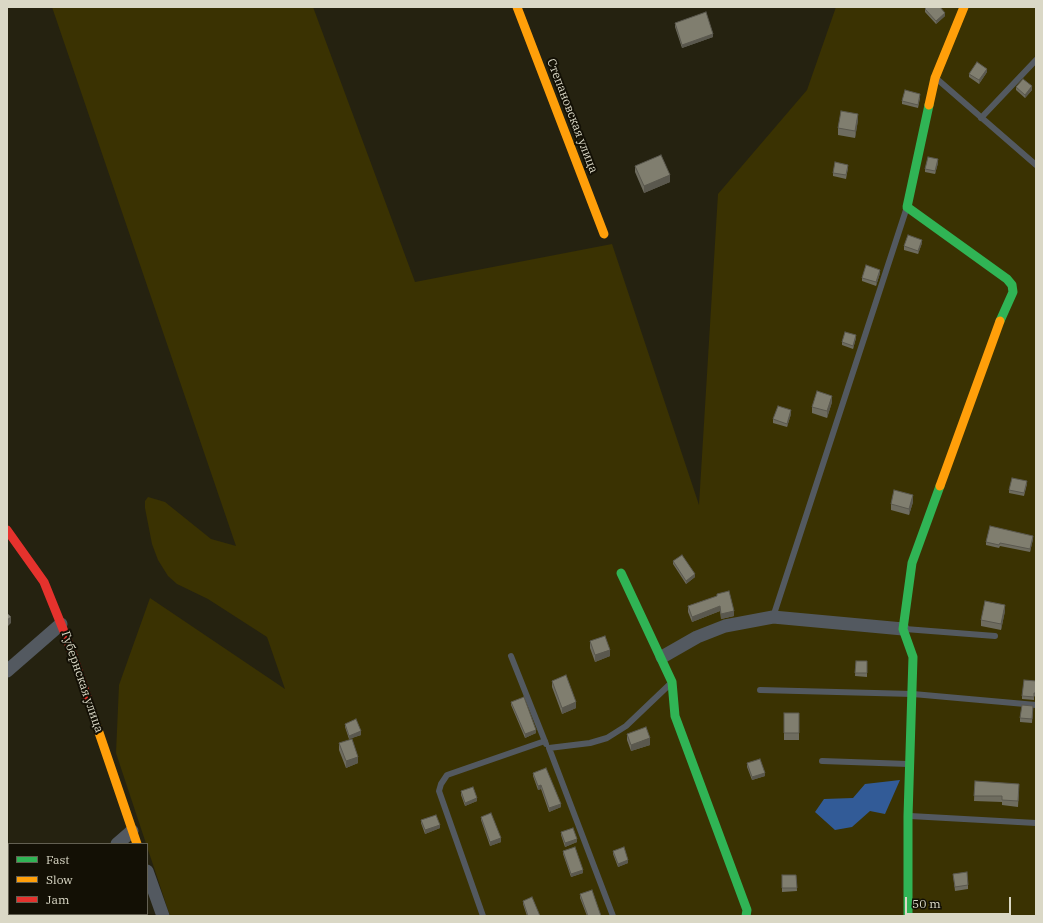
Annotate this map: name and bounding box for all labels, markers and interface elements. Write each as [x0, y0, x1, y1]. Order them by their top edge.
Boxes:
street label: Степановская улица [544, 57, 600, 175]
street label: Губернская улица [58, 629, 106, 735]
legend [8, 843, 148, 915]
text: Fast [46, 852, 70, 867]
text: Slow [46, 872, 73, 887]
scale bar [907, 889, 1013, 915]
text: Jam [46, 892, 69, 907]
text: 50 m [912, 896, 941, 911]

